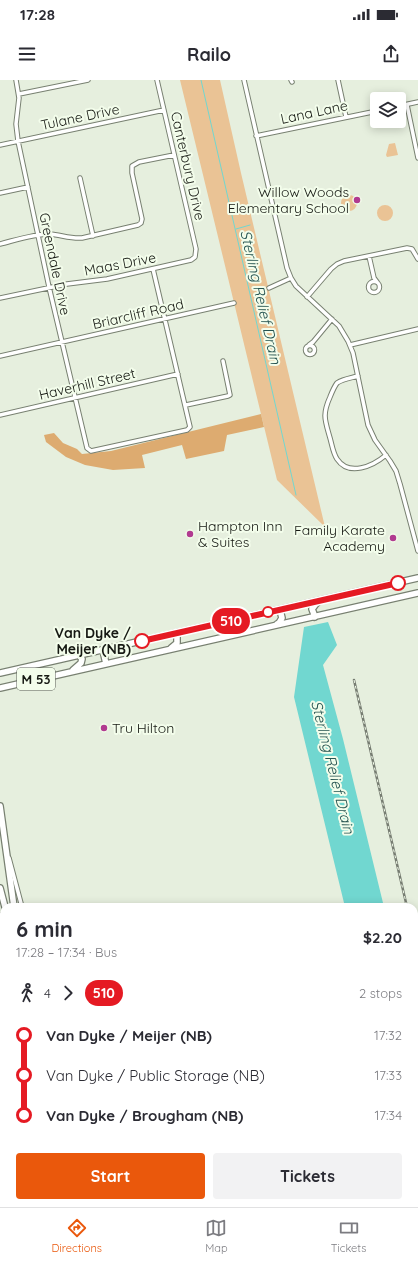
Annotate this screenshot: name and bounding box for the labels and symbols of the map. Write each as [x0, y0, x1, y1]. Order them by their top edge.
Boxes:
street label: Lana Lane [279, 96, 349, 128]
street label: Tulane Drive [39, 100, 121, 134]
street label: Canterbury Drive [167, 110, 209, 222]
place label: Willow Woods Elementary School [228, 183, 349, 217]
marker: Willow Woods Elementary School [352, 195, 362, 205]
street label: Greendale Drive [35, 211, 75, 317]
water label: Sterling Relief Drain [236, 228, 286, 366]
street label: Maas Drive [83, 248, 158, 280]
street label: Briarcliff Road [91, 295, 185, 333]
street label: Haverhill Street [37, 364, 137, 404]
place label: Hampton Inn & Suites [198, 517, 283, 551]
place label: Family Karate Academy [294, 521, 385, 555]
marker: Hampton Inn & Suites [185, 529, 195, 539]
marker: Family Karate Academy [388, 533, 398, 543]
unlabelled marker [390, 575, 406, 591]
unlabelled marker [262, 606, 274, 618]
line badge: 510 [208, 608, 254, 634]
place label: Van Dyke / Meijer (NB) [55, 624, 131, 658]
marker: Van Dyke / Meijer (NB) [134, 633, 150, 649]
road number: M 53 [17, 668, 55, 690]
water label: Sterling Relief Drain [307, 698, 359, 836]
place label: Tru Hilton [112, 719, 174, 737]
marker: Tru Hilton [99, 723, 109, 733]

